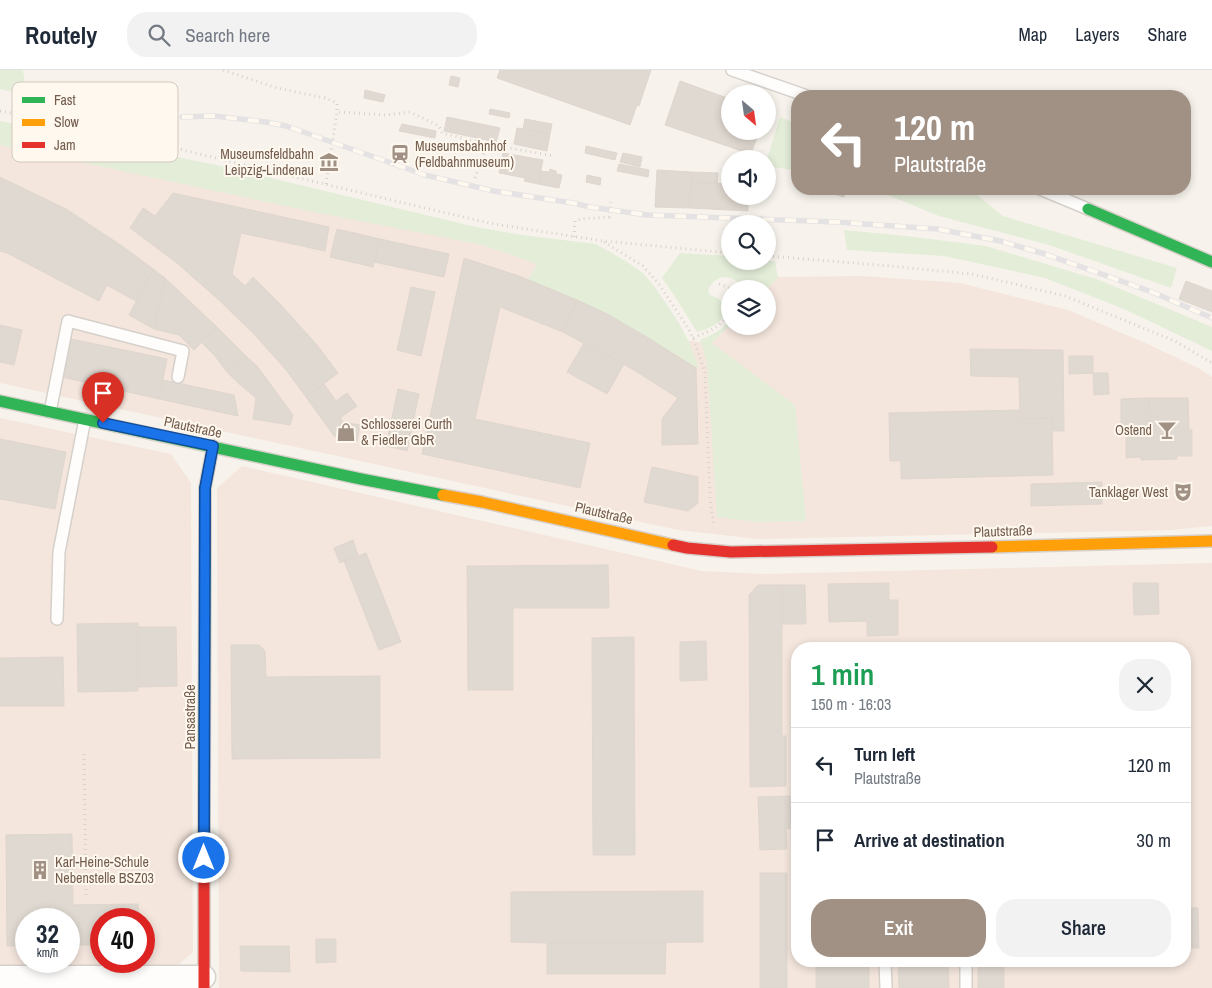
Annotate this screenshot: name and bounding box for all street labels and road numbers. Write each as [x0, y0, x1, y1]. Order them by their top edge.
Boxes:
street label: Plautstraße [162, 412, 224, 442]
street label: Plautstraße [573, 498, 635, 528]
street label: Plautstraße [973, 521, 1033, 541]
street label: Pansastraße [181, 684, 199, 750]

